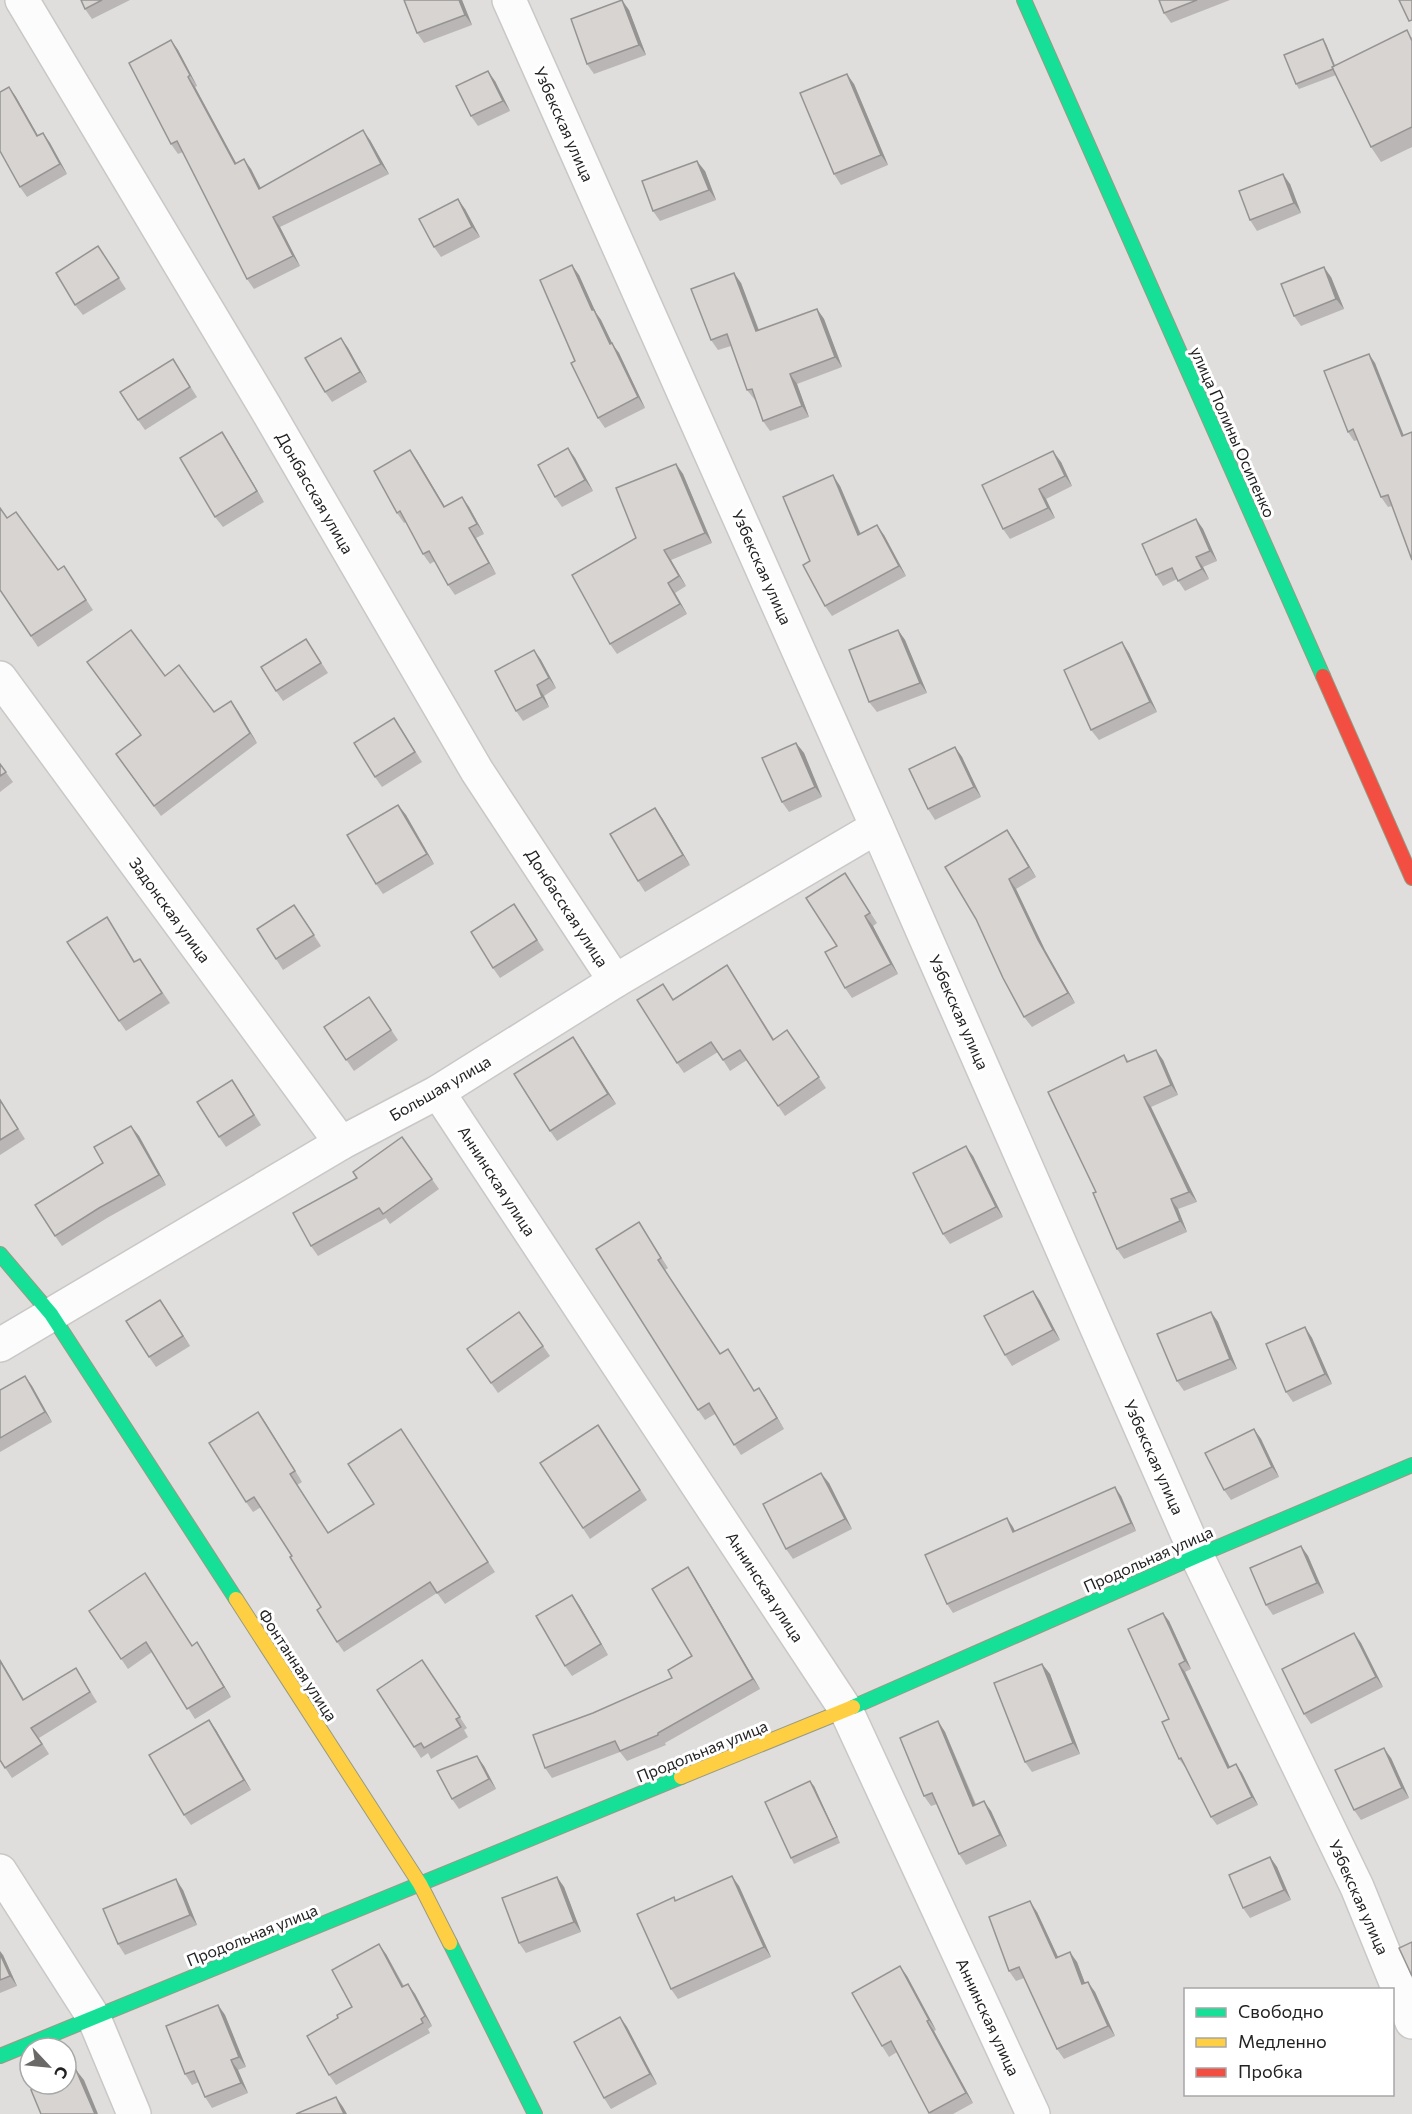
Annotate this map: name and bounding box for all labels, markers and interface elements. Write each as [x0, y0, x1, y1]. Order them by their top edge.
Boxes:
street label: Узбекская улица [531, 63, 598, 184]
street label: улица Полины Осипенко [1187, 343, 1280, 520]
street label: Донбасская улица [273, 429, 358, 557]
street label: Узбекская улица [729, 506, 796, 627]
street label: Донбасская улица [522, 845, 613, 970]
street label: Задонская улица [126, 853, 215, 966]
street label: Узбекская улица [926, 951, 993, 1072]
street label: Большая улица [386, 1051, 494, 1124]
street label: Аннинская улица [455, 1122, 540, 1239]
street label: Узбекская улица [1121, 1396, 1188, 1517]
street label: Продольная улица [1080, 1521, 1215, 1596]
street label: Аннинская улица [723, 1528, 808, 1645]
street label: Фонтанная улица [255, 1605, 342, 1724]
street label: Продольная улица [634, 1716, 770, 1786]
street label: Узбекская улица [1326, 1836, 1393, 1957]
street label: Продольная улица [184, 1900, 320, 1970]
street label: Аннинская улица [953, 1955, 1024, 2079]
legend [1184, 1988, 1394, 2096]
text: Свободно [1238, 2000, 1324, 2022]
text: Медленно [1238, 2030, 1327, 2052]
north arrow [18, 2036, 78, 2096]
text: Пробка [1238, 2060, 1303, 2082]
text: С [51, 2064, 73, 2082]

